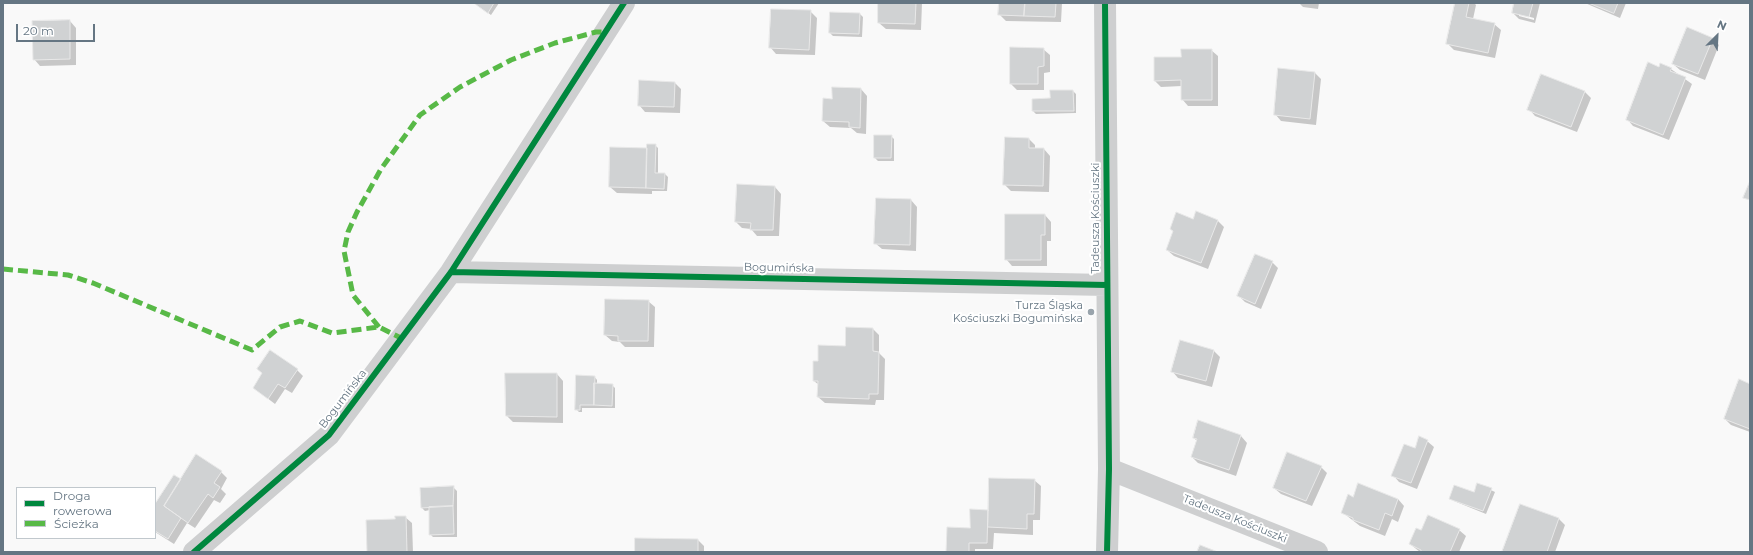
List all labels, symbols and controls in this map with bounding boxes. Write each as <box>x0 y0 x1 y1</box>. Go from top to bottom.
scale bar <box>18 16 97 42</box>
north arrow <box>1697 16 1737 56</box>
text: N <box>1715 17 1729 33</box>
text: 20 m <box>23 23 54 38</box>
street label: Tadeusza Kościuszki <box>1089 162 1103 274</box>
street label: Bogumińska <box>744 261 814 275</box>
place label: Turza Śląska Kościuszki Bogumińska <box>953 299 1083 325</box>
marker: Turza Śląska Kościuszki Bogumińska <box>1086 307 1096 317</box>
street label: Bogumińska <box>317 367 369 431</box>
legend <box>16 487 156 539</box>
text: Droga rowerowa <box>53 488 112 518</box>
street label: Tadeusza Kościuszki <box>1181 492 1289 546</box>
text: Ścieżka <box>54 516 99 531</box>

